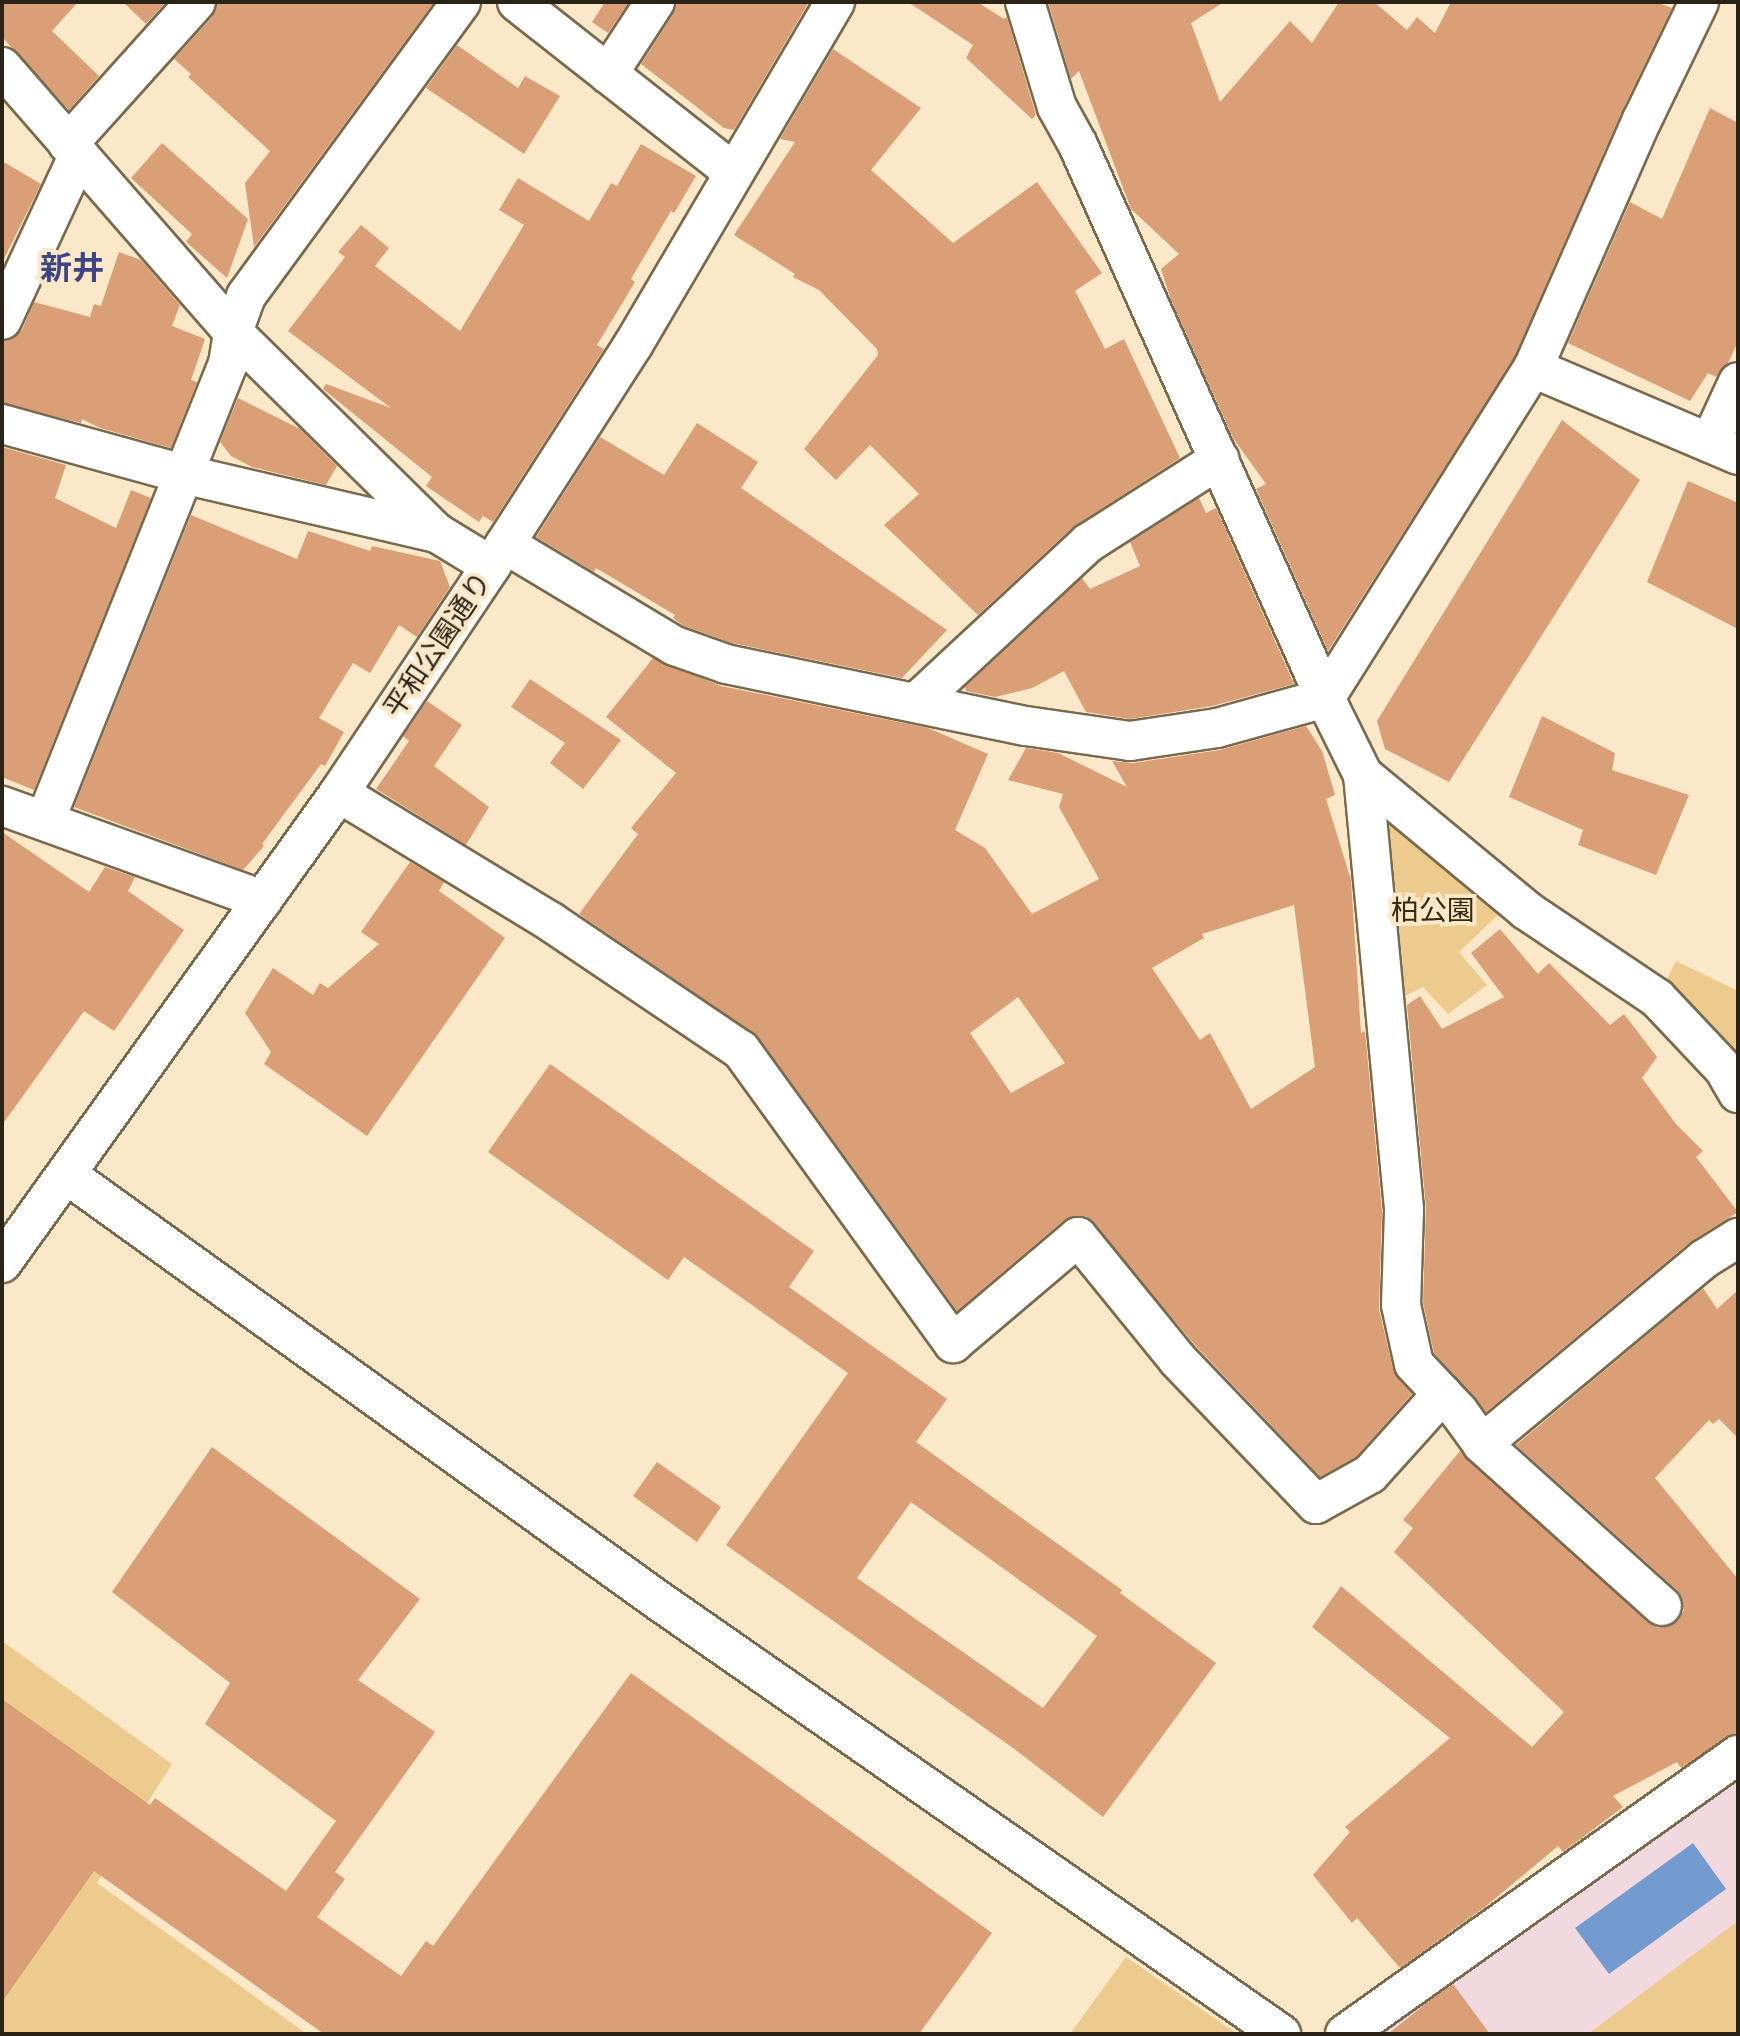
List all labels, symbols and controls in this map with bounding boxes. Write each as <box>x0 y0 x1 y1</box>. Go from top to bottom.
district label: 新井 <box>40 249 104 287</box>
street label: 平和公園通り <box>377 566 499 724</box>
park label: 柏公園 <box>1391 894 1475 928</box>

